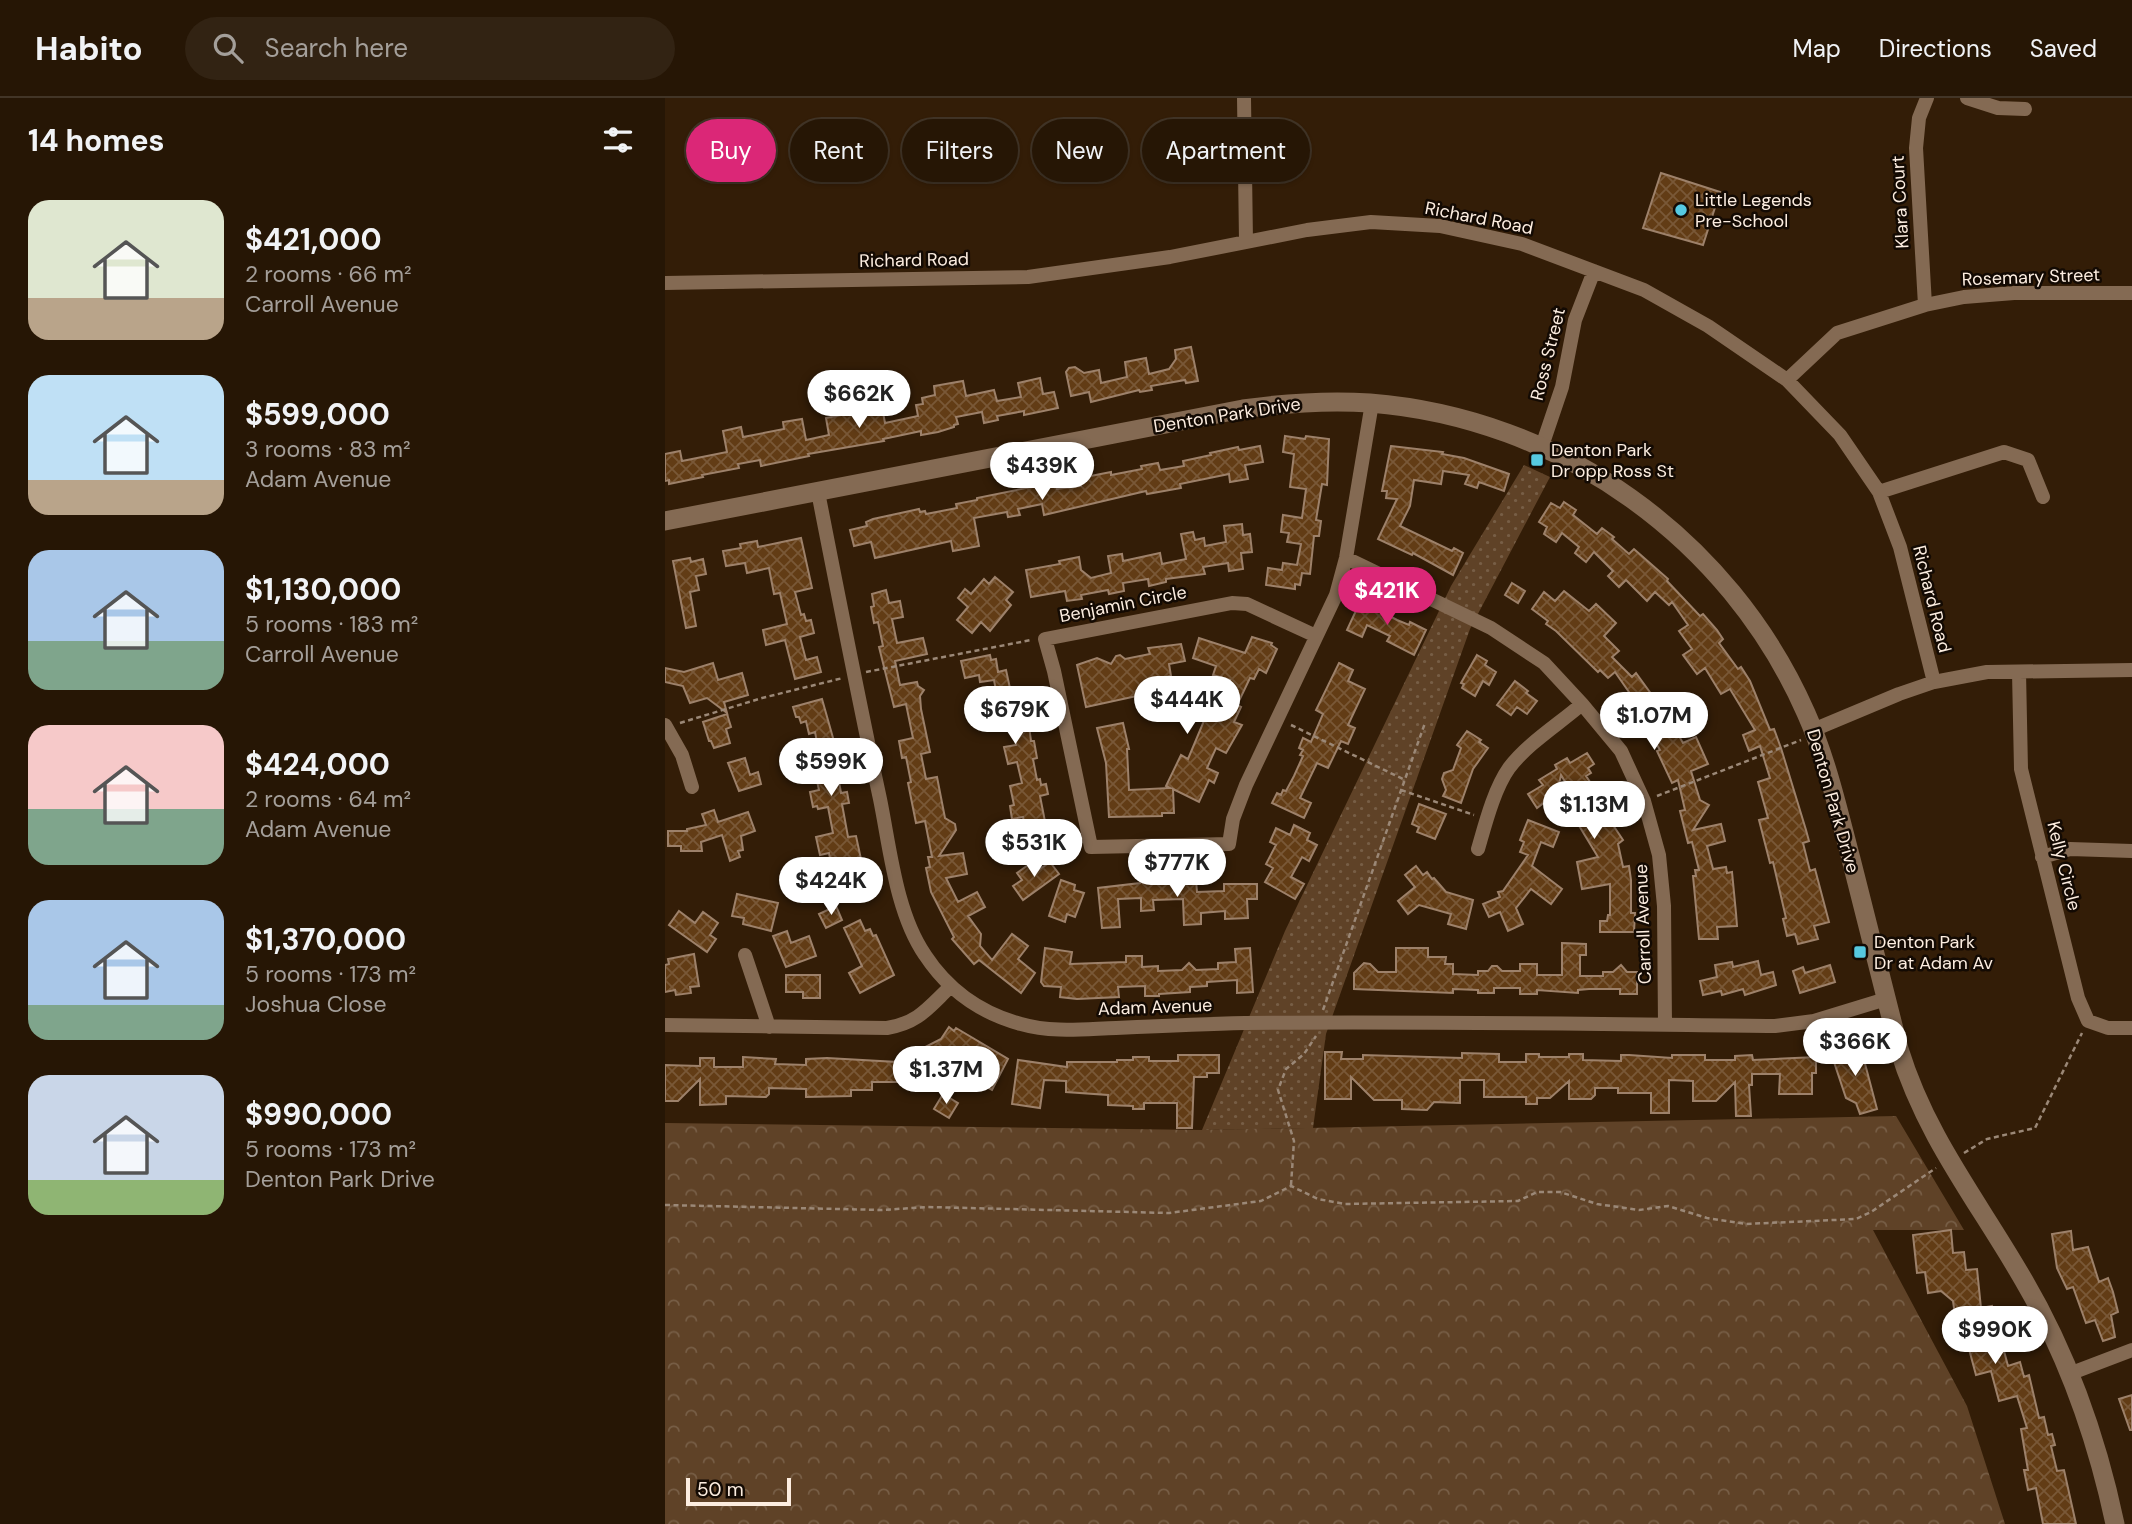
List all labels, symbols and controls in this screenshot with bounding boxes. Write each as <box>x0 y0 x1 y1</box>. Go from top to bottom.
search box <box>185 17 675 80</box>
text: Habito <box>35 27 143 70</box>
icon: search <box>209 29 247 67</box>
text: Search here <box>265 31 408 65</box>
text: Map <box>1793 33 1841 64</box>
text: Directions <box>1879 33 1992 64</box>
text: Saved <box>2030 33 2097 64</box>
chip: Buy <box>686 119 776 182</box>
chip: Rent <box>790 119 888 182</box>
chip: Filters <box>902 119 1018 182</box>
chip: New <box>1032 119 1128 182</box>
chip: Apartment <box>1142 119 1310 182</box>
text: 14 homes <box>28 121 165 160</box>
icon: filters <box>599 121 637 159</box>
street label: Klara Court <box>1886 155 1914 249</box>
place label: Little Legends Pre-School <box>1695 188 1812 233</box>
street label: Richard Road <box>1423 196 1535 240</box>
marker: Little Legends Pre-School <box>1673 202 1689 218</box>
text: $421,000 <box>245 220 382 259</box>
icon: home <box>84 228 168 312</box>
street label: Richard Road <box>859 247 969 273</box>
text: 2 rooms · 66 m² <box>245 259 412 289</box>
street label: Rosemary Street <box>1961 263 2101 291</box>
text: Carroll Avenue <box>245 289 399 319</box>
street label: Ross Street <box>1525 305 1571 403</box>
pin: $662K <box>810 370 908 430</box>
text: $662K <box>823 378 895 408</box>
street label: Denton Park Drive <box>1152 392 1302 438</box>
text: $599,000 <box>245 395 390 434</box>
icon: home <box>84 403 168 487</box>
text: 3 rooms · 83 m² <box>245 434 411 464</box>
place label: Denton Park Dr opp Ross St <box>1551 438 1674 483</box>
pin: $439K <box>993 442 1091 502</box>
text: $439K <box>1006 450 1078 480</box>
marker: Denton Park Dr opp Ross St <box>1529 452 1545 468</box>
text: Adam Avenue <box>245 464 391 494</box>
street label: Richard Road <box>1907 543 1957 655</box>
pin: $421K <box>1338 568 1436 627</box>
text: $1,130,000 <box>245 570 401 609</box>
text: $421K <box>1354 575 1420 605</box>
icon: home <box>84 578 168 662</box>
street label: Benjamin Circle <box>1057 580 1189 628</box>
text: 5 rooms · 183 m² <box>245 609 418 639</box>
text: Carroll Avenue <box>245 639 399 669</box>
pin: $444K <box>1138 676 1236 736</box>
text: $444K <box>1150 684 1224 714</box>
pin: $679K <box>966 686 1064 746</box>
pin: $1.07M <box>1597 692 1711 752</box>
text: $679K <box>980 694 1050 724</box>
text: $1.07M <box>1616 700 1692 730</box>
street label: Denton Park Drive <box>1801 726 1865 876</box>
pin: $599K <box>782 738 880 798</box>
text: $424,000 <box>245 745 390 784</box>
text: $599K <box>795 746 867 776</box>
icon: home <box>84 753 168 837</box>
pin: $1.13M <box>1537 782 1651 841</box>
text: 2 rooms · 64 m² <box>245 784 411 814</box>
text: $1.13M <box>1559 789 1629 819</box>
text: Adam Avenue <box>245 814 391 844</box>
street label: Kelly Circle <box>2041 819 2087 913</box>
pin: $531K <box>985 820 1083 879</box>
text: $531K <box>1001 827 1067 857</box>
pin: $777K <box>1128 840 1226 899</box>
text: $777K <box>1144 847 1210 877</box>
pin: $424K <box>782 858 880 917</box>
street label: Carroll Avenue <box>1629 863 1657 985</box>
text: $424K <box>795 865 867 895</box>
text: $1,370,000 <box>245 920 406 959</box>
icon: home <box>84 928 168 1012</box>
place label: Denton Park Dr at Adam Av <box>1874 930 1994 975</box>
marker: Denton Park Dr at Adam Av <box>1852 944 1868 960</box>
text: 5 rooms · 173 m² <box>245 959 416 989</box>
text: Joshua Close <box>245 989 387 1019</box>
street label: Adam Avenue <box>1097 993 1213 1021</box>
pin: $366K <box>1806 1018 1904 1078</box>
text: $366K <box>1819 1026 1891 1056</box>
pin: $1.37M <box>889 1046 1003 1106</box>
text: $1.37M <box>909 1054 983 1084</box>
text: $990,000 <box>245 1095 392 1134</box>
icon: home <box>84 1103 168 1187</box>
text: 5 rooms · 173 m² <box>245 1134 416 1164</box>
text: Denton Park Drive <box>245 1164 435 1194</box>
pin: $990K <box>1946 1306 2044 1366</box>
text: $990K <box>1958 1314 2032 1344</box>
scale bar <box>686 1475 791 1507</box>
text: 50 m <box>697 1477 744 1502</box>

